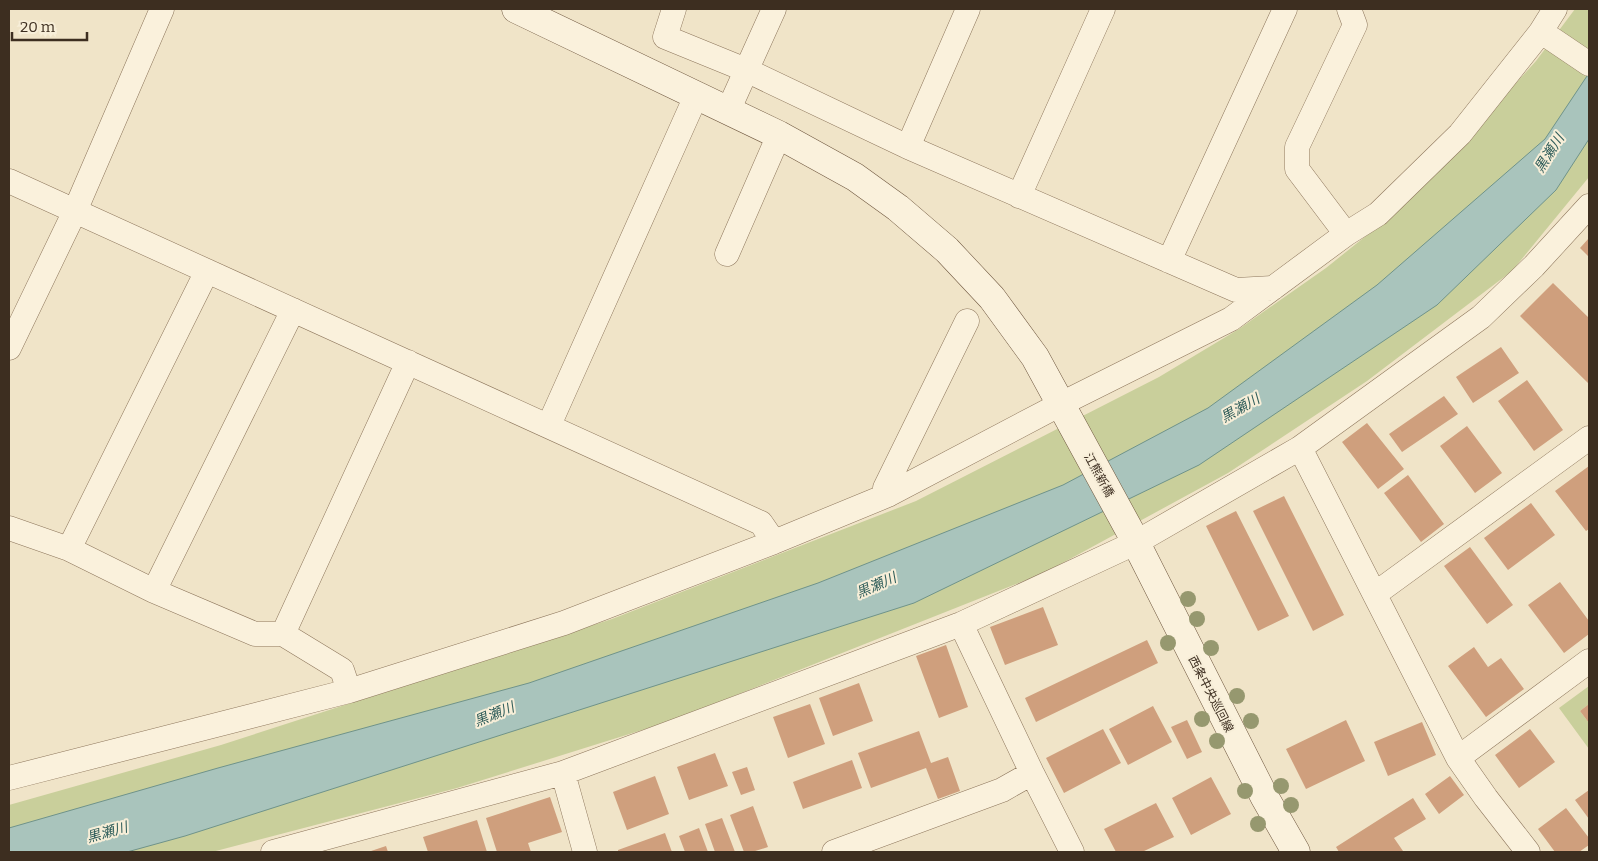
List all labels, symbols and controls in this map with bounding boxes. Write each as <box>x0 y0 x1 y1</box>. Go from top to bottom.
scale bar <box>12 10 88 42</box>
text: 20 m <box>20 18 56 36</box>
water label: 黒瀬川 <box>1531 129 1569 176</box>
water label: 黒瀬川 <box>1218 390 1264 426</box>
street label: 江熊新橋 <box>1081 451 1117 499</box>
water label: 黒瀬川 <box>854 568 901 602</box>
street label: 西条中央巡回線 <box>1186 653 1236 735</box>
water label: 黒瀬川 <box>472 698 519 730</box>
water label: 黒瀬川 <box>85 818 132 846</box>

